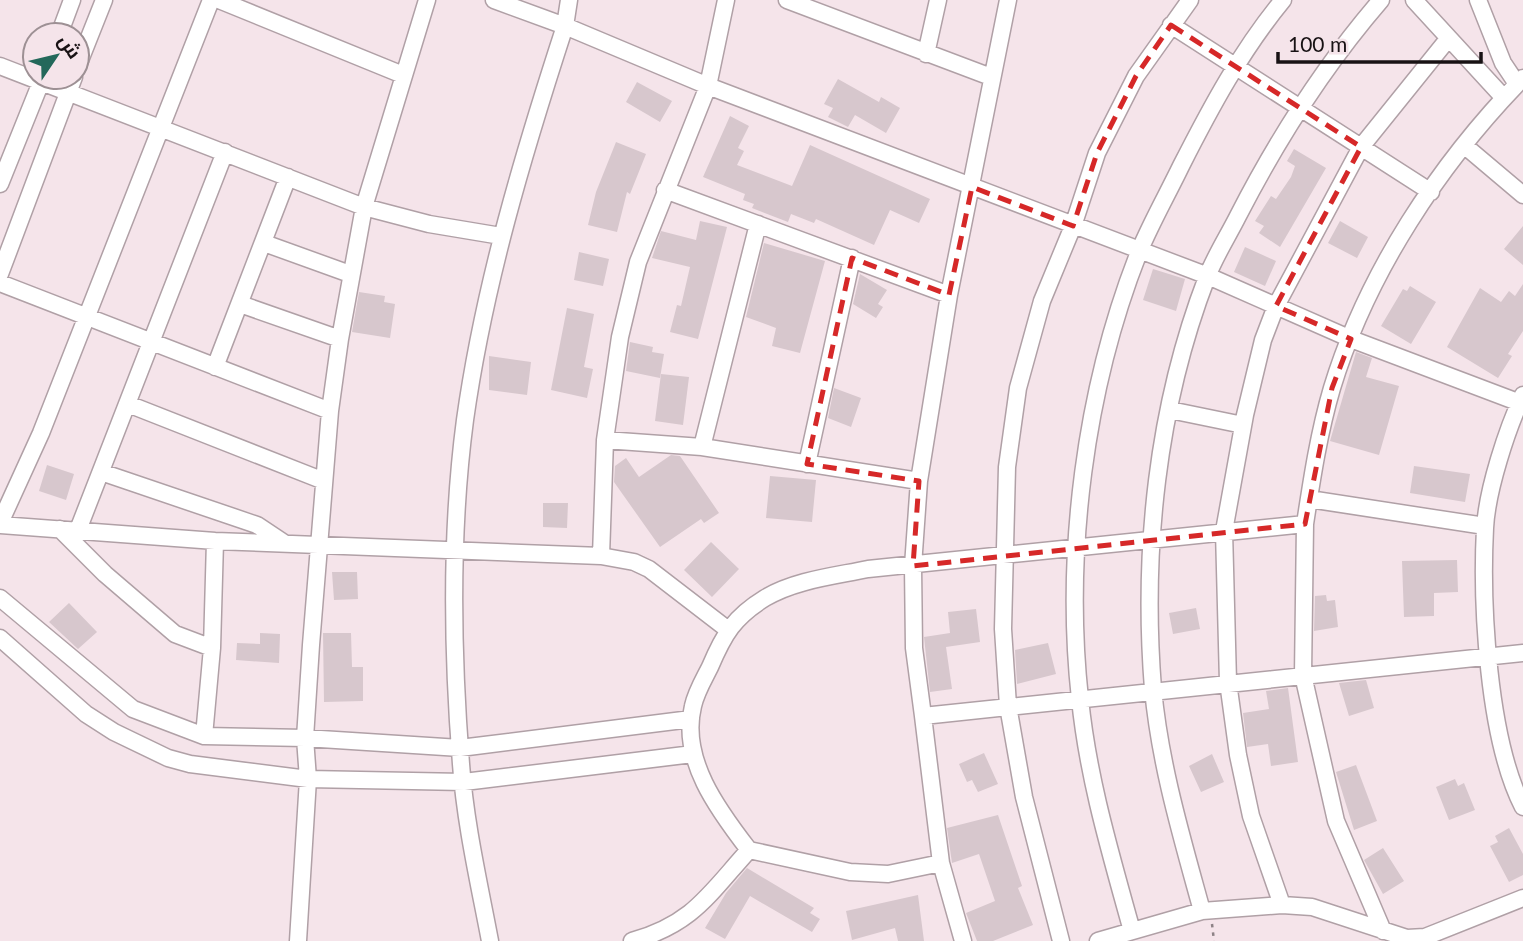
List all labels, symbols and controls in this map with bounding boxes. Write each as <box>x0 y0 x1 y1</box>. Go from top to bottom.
north arrow <box>21 21 91 91</box>
scale bar <box>1278 21 1481 65</box>
text: ش <box>53 29 87 63</box>
text: 100 m <box>1288 31 1347 56</box>

